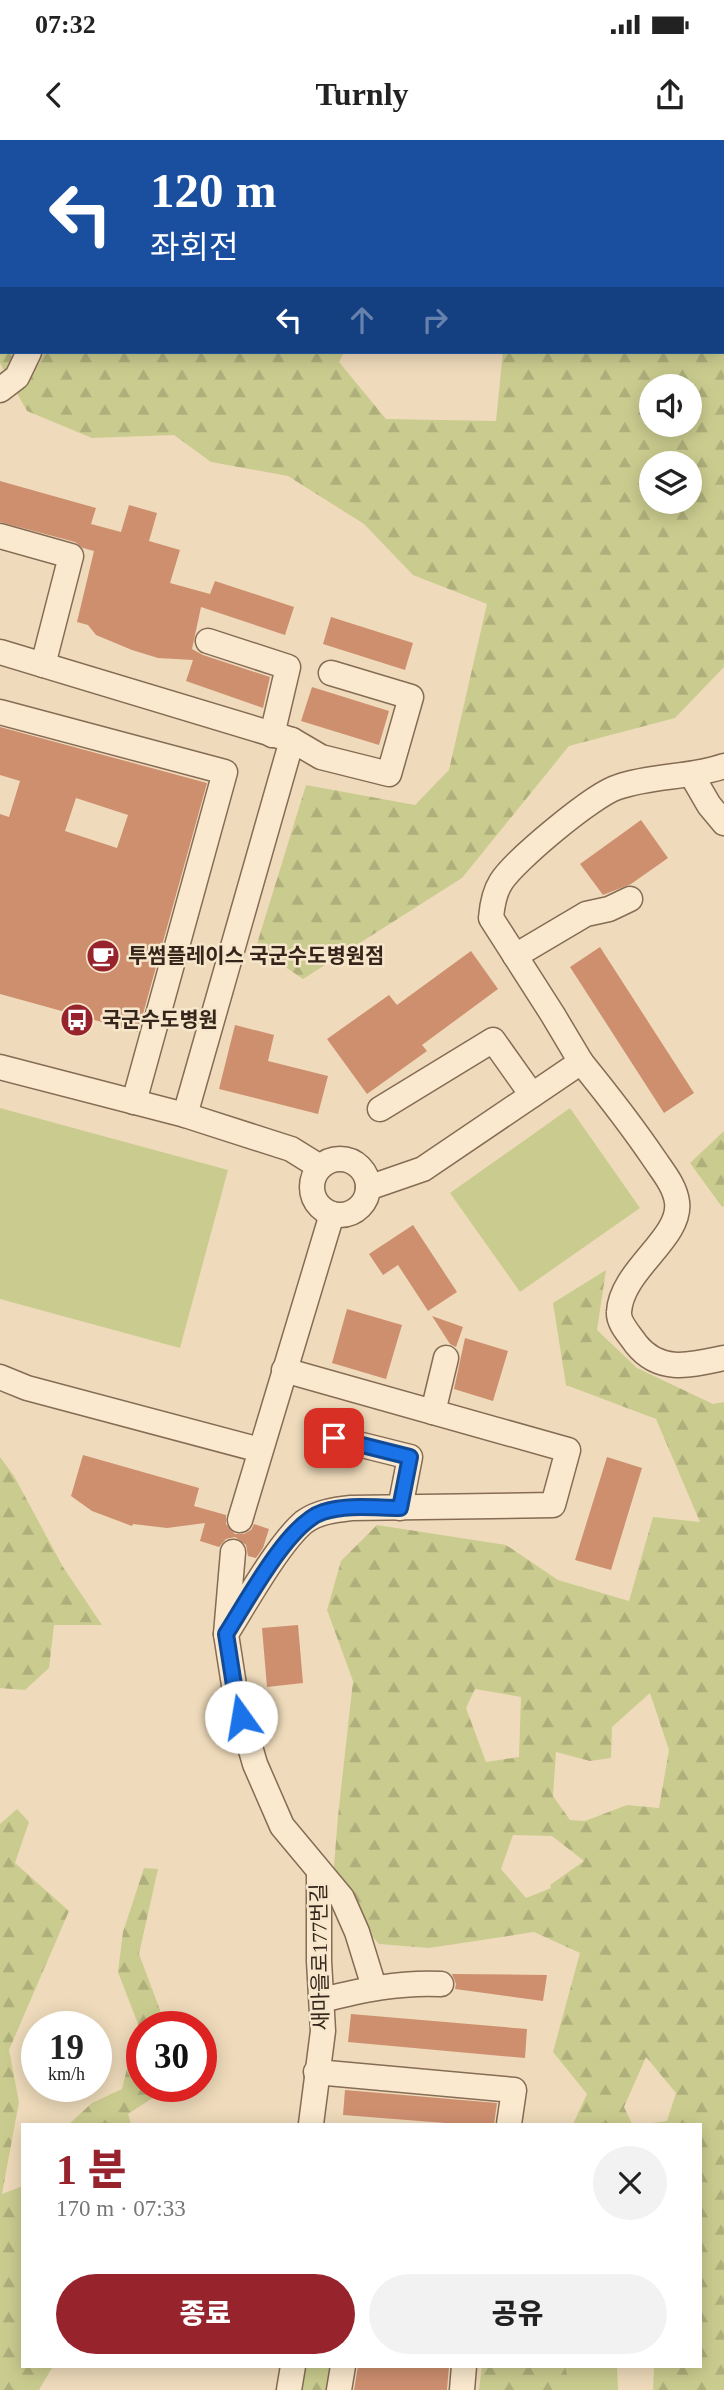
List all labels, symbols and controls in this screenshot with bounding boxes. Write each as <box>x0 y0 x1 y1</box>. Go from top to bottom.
text: 07:32 <box>35 10 96 39</box>
icon: back <box>35 76 73 114</box>
text: Turnly <box>315 76 409 112</box>
icon: share <box>651 76 689 114</box>
text: 120 m <box>150 163 277 218</box>
icon: left <box>35 168 126 259</box>
text: 좌회전 <box>150 229 238 265</box>
icon: left <box>270 301 308 339</box>
icon: ahead <box>343 301 381 339</box>
icon: right <box>416 301 454 339</box>
map controls <box>639 374 702 514</box>
button: sound <box>639 374 702 437</box>
button: layers <box>639 451 702 514</box>
cafe icon: 투썸플레이스 국군수도병원점 <box>84 937 122 975</box>
place label: 투썸플레이스 국군수도병원점 <box>128 944 384 968</box>
bus stop icon: 국군수도병원 <box>58 1001 96 1039</box>
place label: 국군수도병원 <box>102 1008 218 1032</box>
pin <box>304 1408 364 1468</box>
icon: arrive <box>315 1419 353 1457</box>
position arrow <box>204 1680 278 1754</box>
street label: 새마을로177번길 <box>307 1883 333 2031</box>
speed limit sign: 30 <box>126 2011 217 2102</box>
text: 19 <box>49 2028 84 2067</box>
text: km/h <box>48 2064 85 2084</box>
button: close <box>593 2146 667 2220</box>
text: 1 분 <box>56 2147 126 2193</box>
text: 170 m · 07:33 <box>56 2196 186 2221</box>
button: 종료 <box>56 2274 355 2354</box>
button: 공유 <box>369 2274 667 2354</box>

